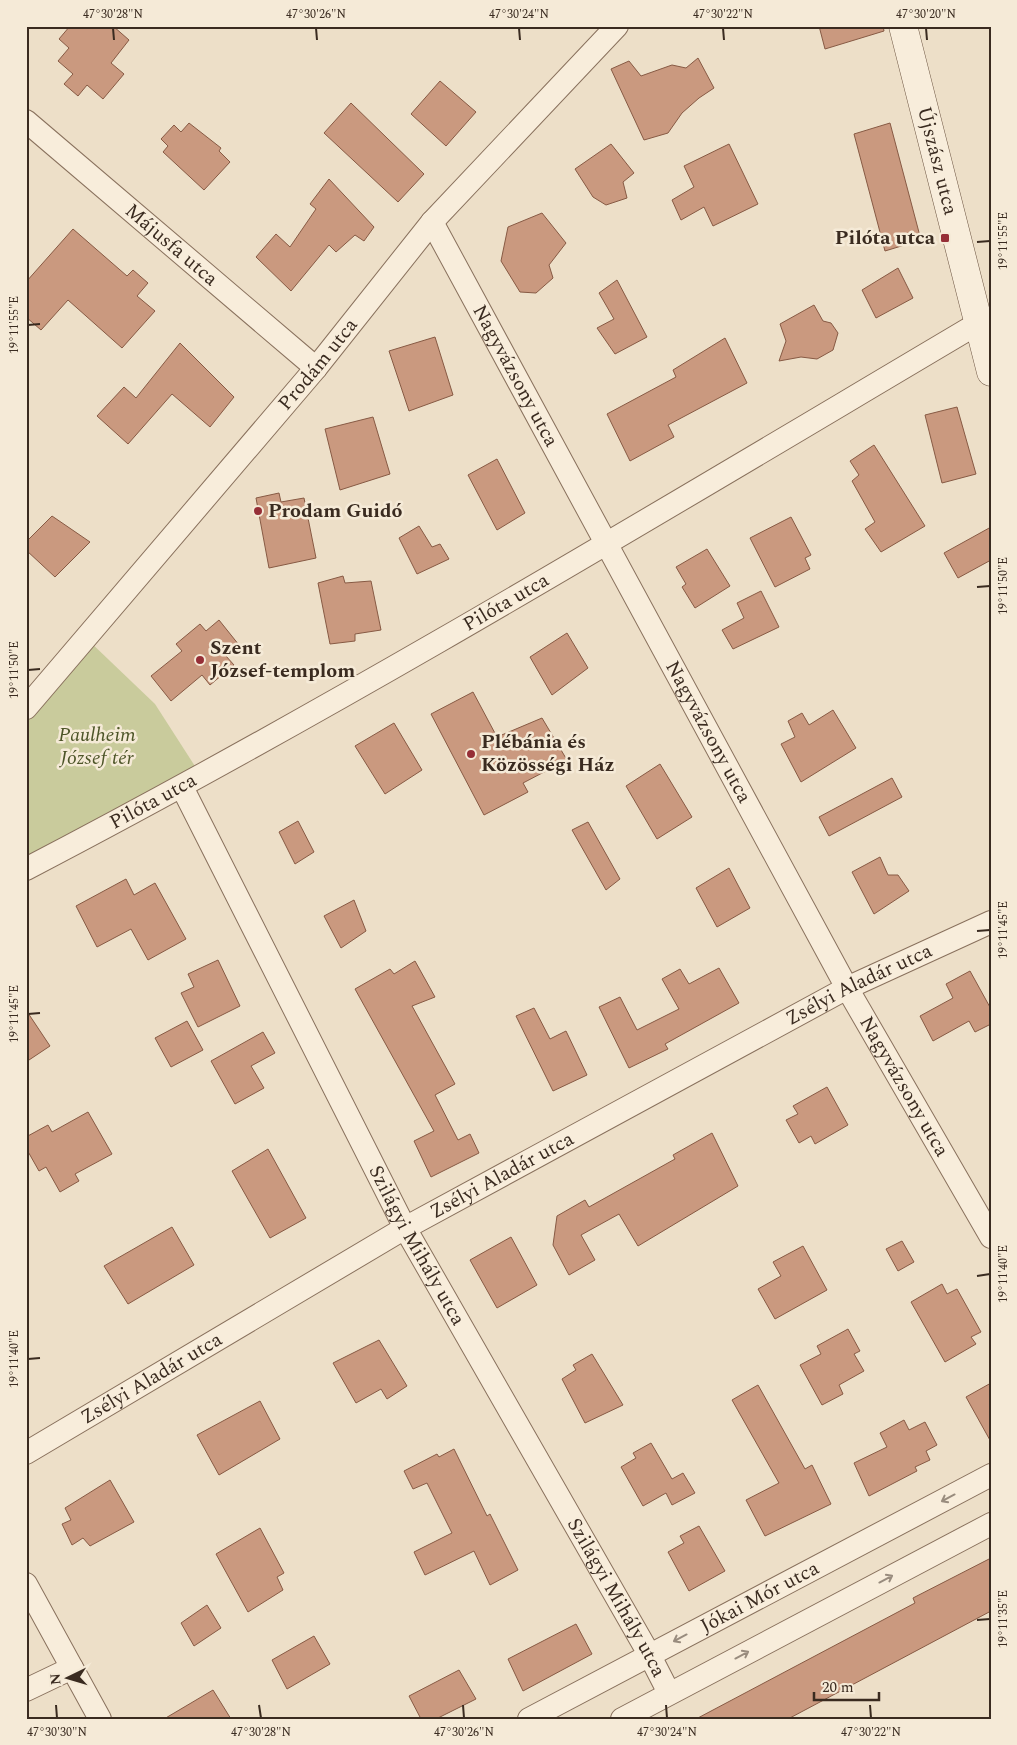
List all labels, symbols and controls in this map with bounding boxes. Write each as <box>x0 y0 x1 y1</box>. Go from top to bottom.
text: 47°30'28"N <box>83 5 143 24</box>
text: 47°30'26"N <box>286 5 346 24</box>
text: 47°30'24"N <box>489 5 549 24</box>
text: 47°30'22"N <box>693 5 753 24</box>
text: 47°30'20"N <box>896 5 956 24</box>
street label: Újszász utca <box>909 103 966 218</box>
street label: Májusfa utca <box>118 196 225 294</box>
text: 19°11'55"E <box>994 212 1013 270</box>
place label: Pilóta utca <box>835 223 936 253</box>
marker: Pilóta utca <box>939 232 951 244</box>
text: 19°11'55"E <box>5 296 24 354</box>
street label: Nagyvázsony utca <box>465 299 566 453</box>
street label: Prodám utca <box>271 311 365 417</box>
place label: Prodam Guidó <box>268 496 403 526</box>
marker: Prodam Guidó <box>252 505 264 517</box>
text: 19°11'50"E <box>994 557 1013 615</box>
street label: Pilóta utca <box>457 565 555 639</box>
place label: Szent József-templom <box>210 633 355 686</box>
text: 19°11'50"E <box>5 641 24 699</box>
marker: Szent József-templom <box>194 654 206 666</box>
street label: Nagyvázsony utca <box>657 655 759 809</box>
park label: Paulheim József tér <box>58 720 136 773</box>
place label: Plébánia és Közösségi Ház <box>481 727 615 780</box>
marker: Plébánia és Közösségi Ház <box>465 748 477 760</box>
street label: Pilóta utca <box>104 765 202 837</box>
text: 19°11'45"E <box>994 901 1013 959</box>
street label: Zsélyi Aladár utca <box>780 936 937 1033</box>
text: 19°11'45"E <box>5 985 24 1043</box>
street label: Nagyvázsony utca <box>851 1011 957 1163</box>
street label: Zsélyi Aladár utca <box>424 1124 580 1227</box>
street label: Szilágyi Mihály utca <box>361 1160 473 1331</box>
text: 19°11'40"E <box>994 1245 1013 1303</box>
street label: Zsélyi Aladár utca <box>75 1325 228 1432</box>
text: 19°11'40"E <box>5 1330 24 1388</box>
one-way arrow <box>940 1493 955 1503</box>
street label: Szilágyi Mihály utca <box>559 1512 674 1683</box>
street label: Jókai Mór utca <box>695 1553 825 1641</box>
one-way arrow <box>878 1574 893 1583</box>
text: 19°11'35"E <box>994 1590 1013 1648</box>
one-way arrow <box>672 1633 687 1643</box>
one-way arrow <box>734 1650 749 1659</box>
north arrow <box>42 1652 92 1702</box>
scale bar <box>814 1670 880 1702</box>
text: N <box>45 1672 67 1686</box>
text: 20 m <box>822 1676 854 1699</box>
text: 47°30'30"N <box>27 1723 87 1742</box>
text: 47°30'28"N <box>231 1723 291 1742</box>
text: 47°30'26"N <box>434 1723 494 1742</box>
text: 47°30'24"N <box>637 1723 697 1742</box>
text: 47°30'22"N <box>841 1723 901 1742</box>

